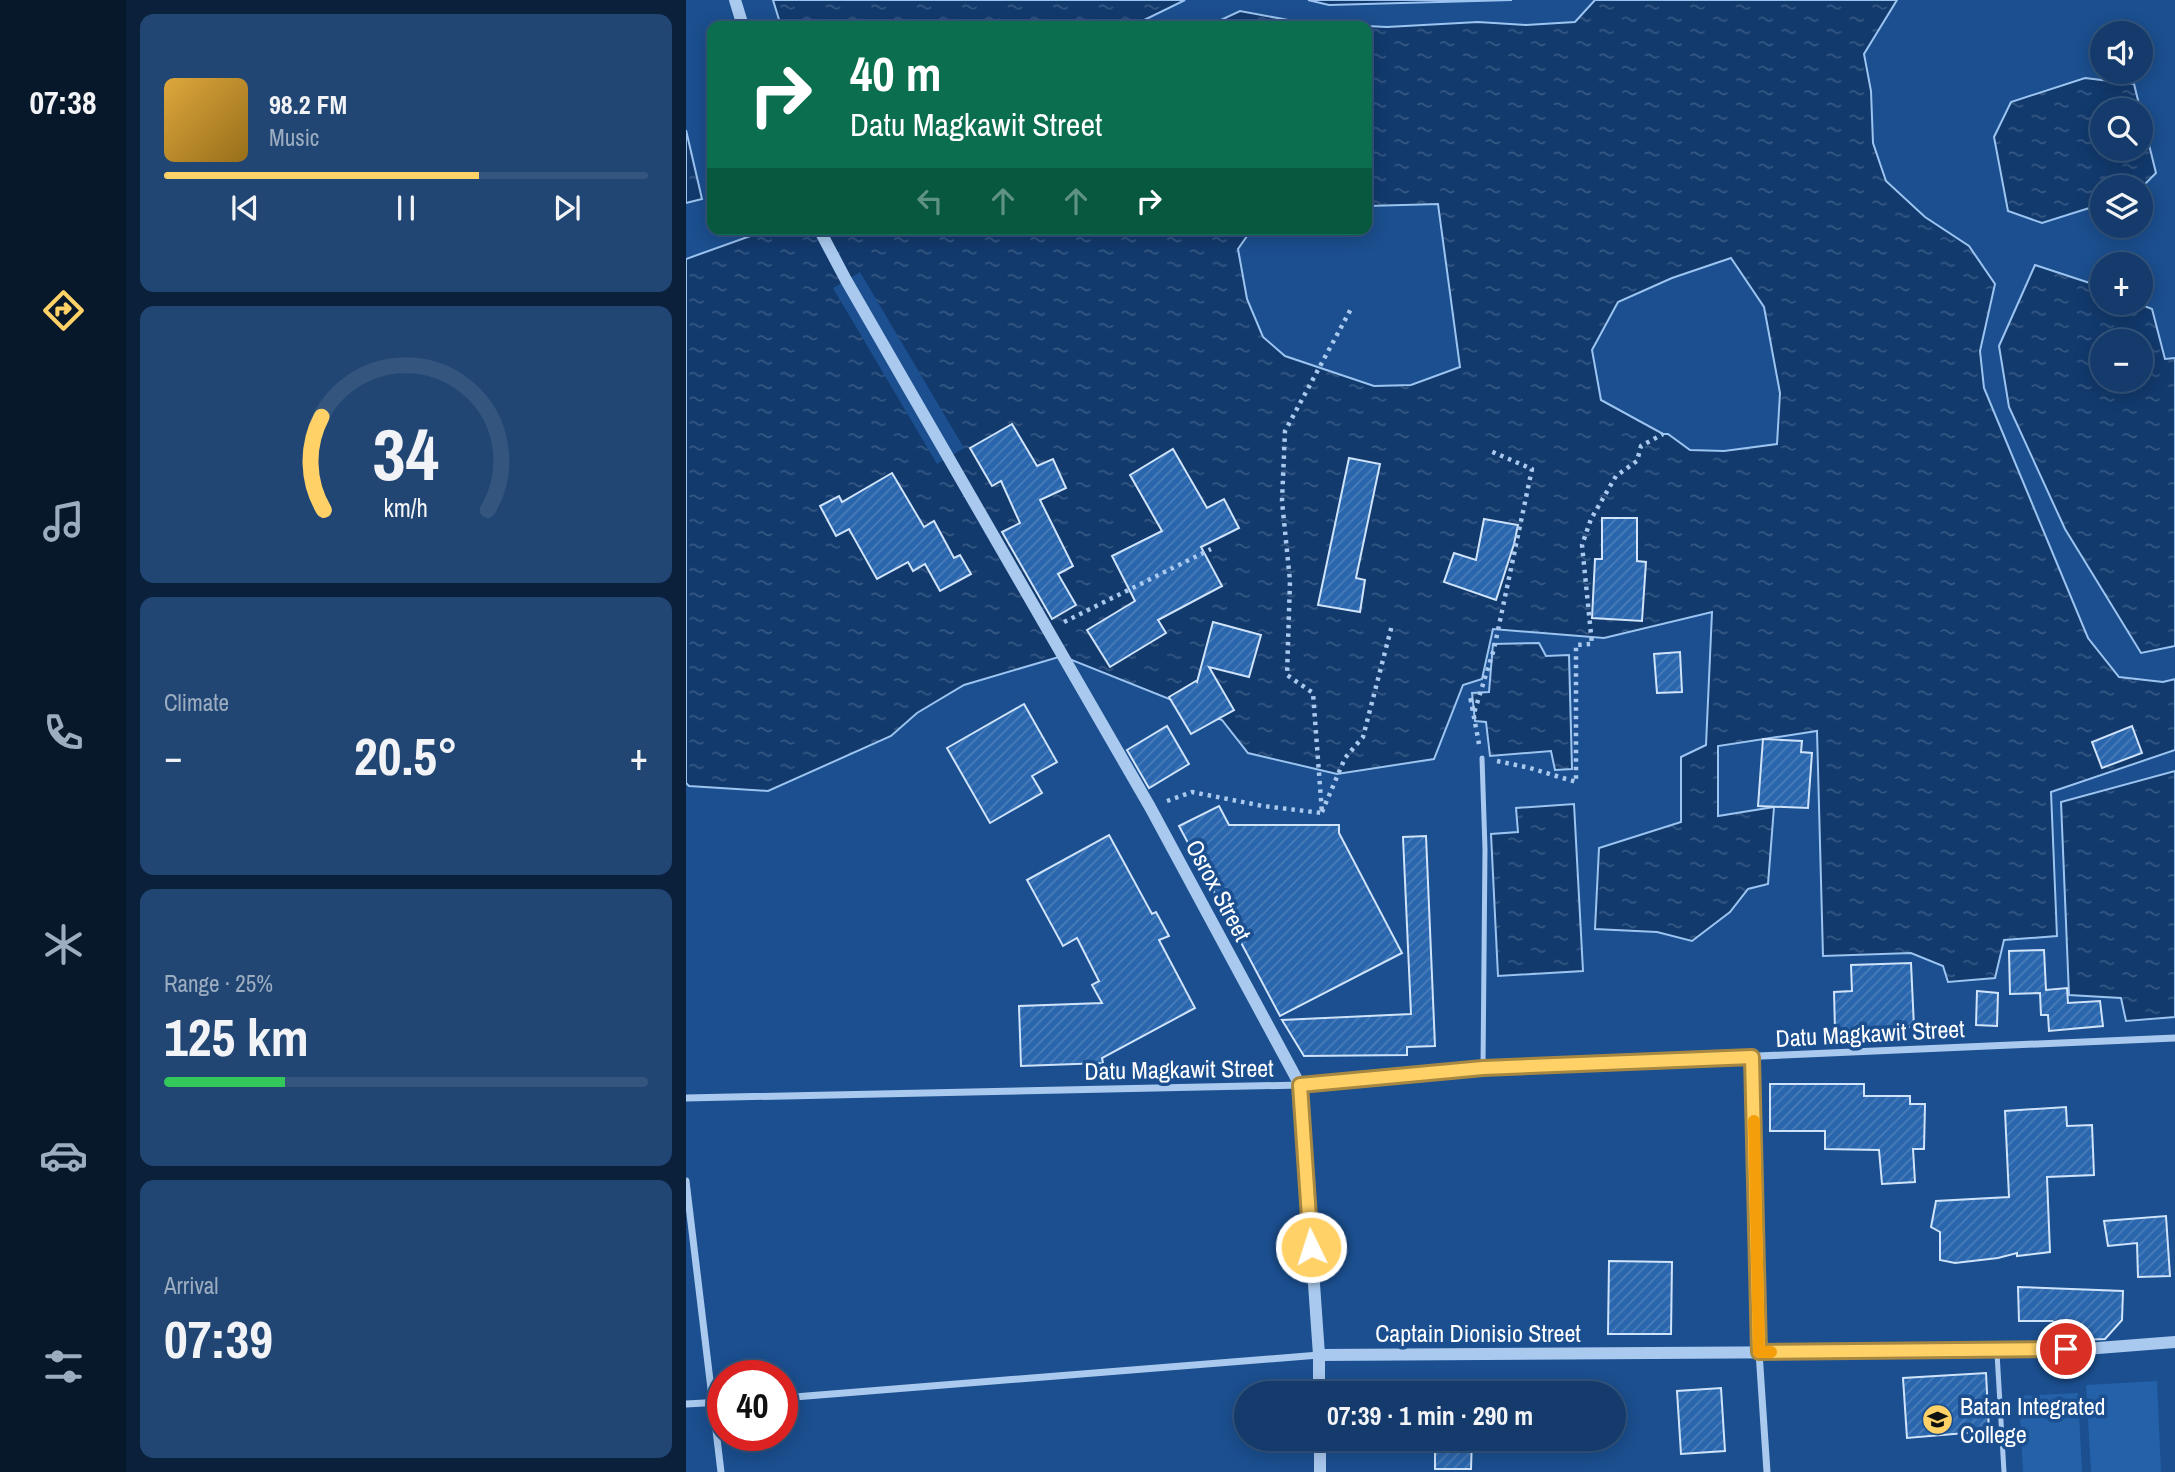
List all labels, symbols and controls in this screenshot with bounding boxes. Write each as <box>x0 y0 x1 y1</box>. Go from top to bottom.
map controls <box>2090 21 2153 392</box>
button: sound <box>2090 21 2153 84</box>
text: 40 m <box>850 40 942 106</box>
icon: right <box>735 49 826 140</box>
text: 07:38 <box>29 81 97 124</box>
text: 98.2 FM <box>269 87 347 122</box>
button: search <box>2090 98 2153 161</box>
text: Datu Magkawit Street <box>850 103 1102 146</box>
text: Music <box>269 122 319 153</box>
button: layers <box>2090 175 2153 238</box>
icon: left <box>911 182 949 220</box>
icon: ahead <box>984 182 1022 220</box>
icon: ahead <box>1057 182 1095 220</box>
icon: right <box>1130 182 1168 220</box>
icon: previous <box>226 189 264 227</box>
icon: pause <box>387 189 425 227</box>
icon: next <box>548 189 586 227</box>
button: + <box>2090 252 2153 315</box>
icon: directions <box>39 286 88 335</box>
button: − <box>2090 329 2153 392</box>
text: 34 <box>373 406 439 504</box>
text: km/h <box>384 491 428 525</box>
icon: music <box>39 497 88 546</box>
text: Climate <box>164 687 229 718</box>
icon: phone <box>39 708 88 757</box>
text: 20.5° <box>354 721 458 791</box>
text: − <box>164 731 182 782</box>
text: + <box>630 731 648 782</box>
street label: Osrox Street <box>1179 834 1259 947</box>
icon: climate <box>39 920 88 969</box>
text: Range · 25% <box>164 968 273 999</box>
text: 125 km <box>164 1002 309 1072</box>
street label: Datu Magkawit Street <box>1775 1012 1966 1054</box>
street label: Datu Magkawit Street <box>1084 1051 1274 1087</box>
icon: car <box>39 1131 88 1180</box>
position arrow <box>1274 1210 1348 1284</box>
text: Arrival <box>164 1270 219 1301</box>
text: 07:39 <box>164 1304 273 1374</box>
street label: Captain Dionisio Street <box>1375 1317 1581 1349</box>
pin <box>2036 1319 2096 1379</box>
icon: arrive <box>2047 1330 2085 1368</box>
icon: filters <box>39 1342 88 1391</box>
speed limit sign: 40 <box>707 1360 798 1451</box>
place label: Batan Integrated College <box>1960 1390 2106 1450</box>
text: 07:39 · 1 min · 290 m <box>1327 1398 1533 1433</box>
school or university icon: Batan Integrated College <box>1920 1403 1954 1437</box>

